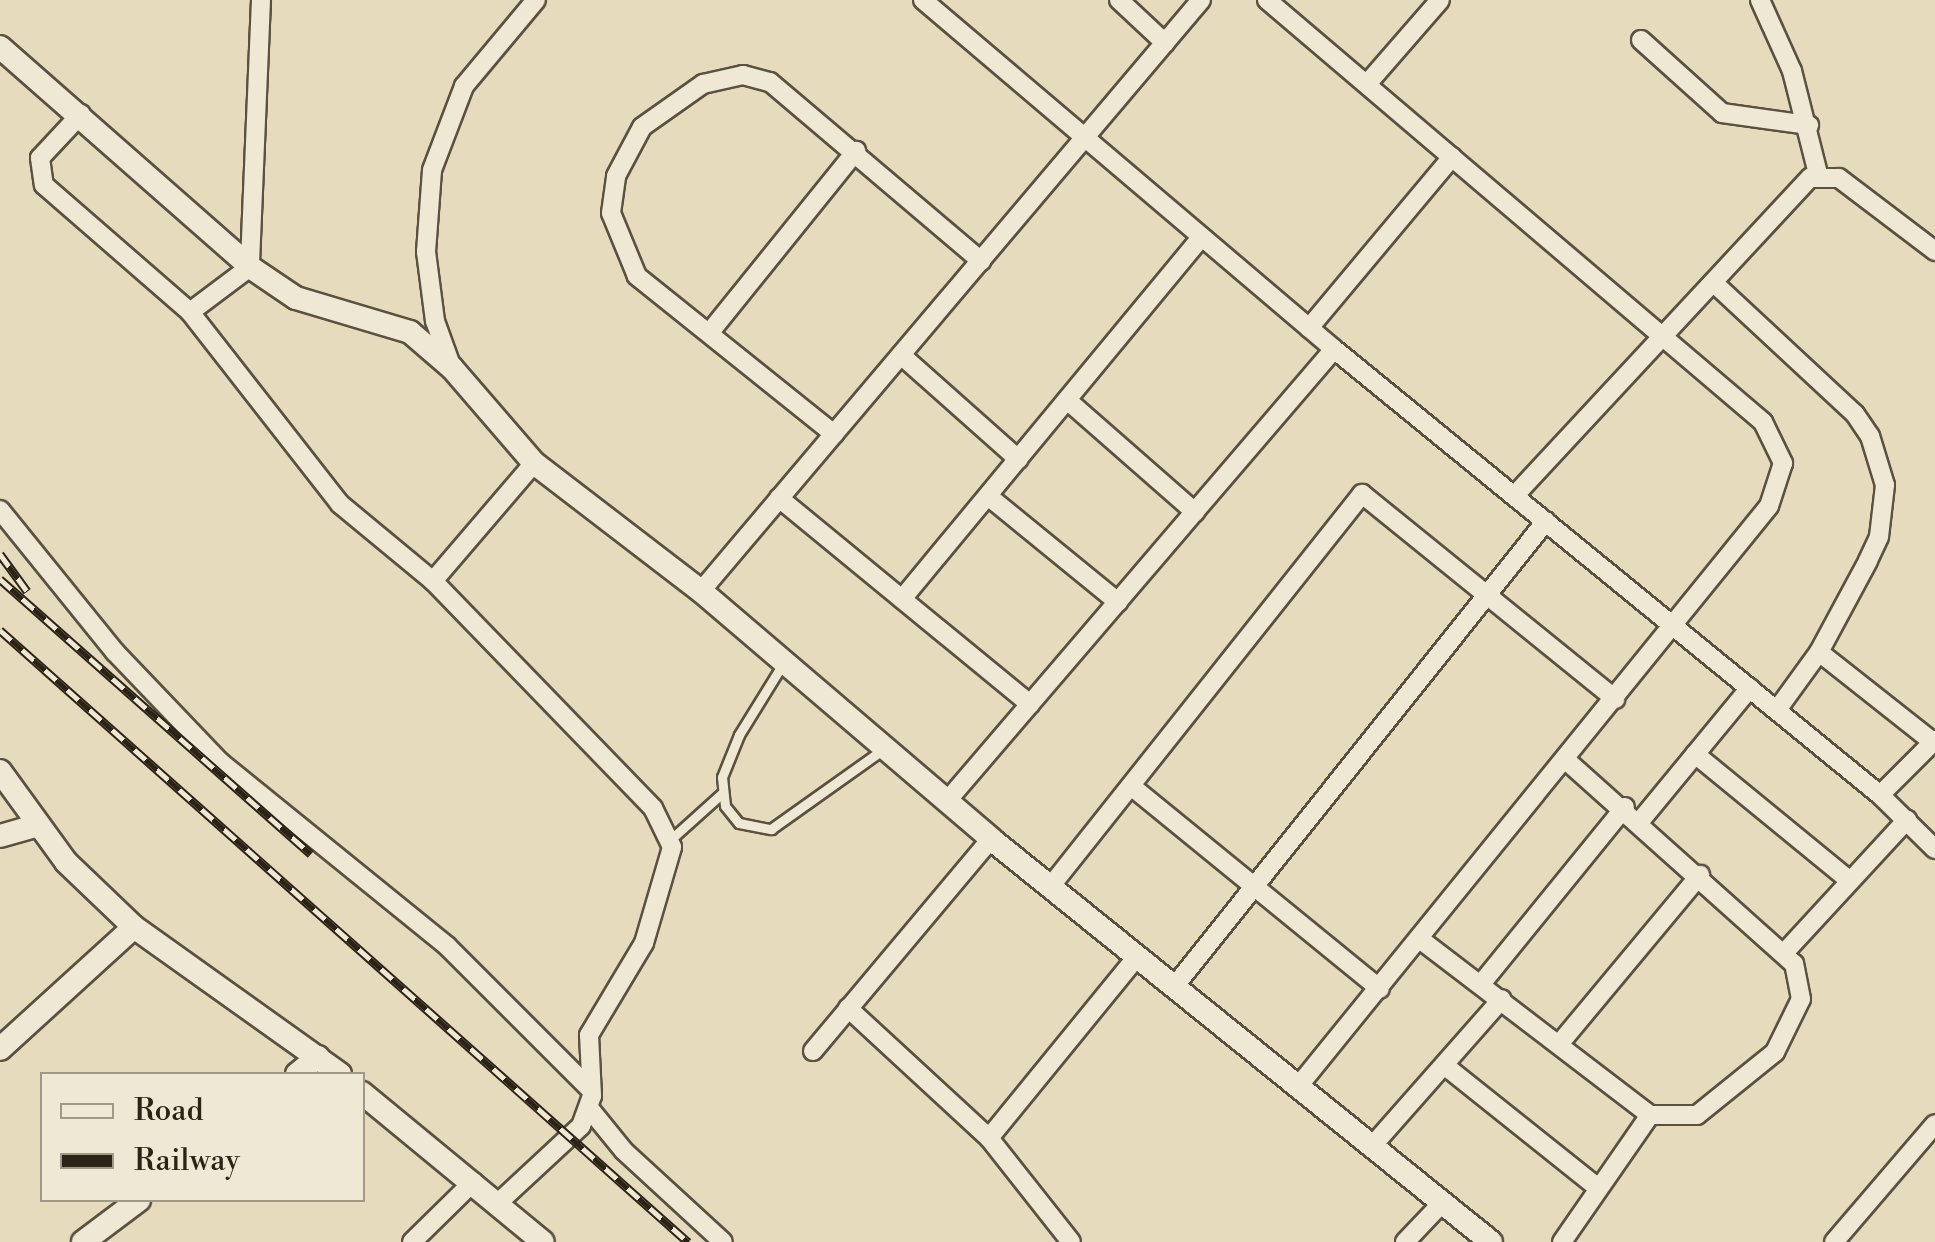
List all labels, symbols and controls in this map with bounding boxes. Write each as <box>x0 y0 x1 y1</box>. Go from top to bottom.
legend <box>40 1072 365 1202</box>
text: Road <box>134 1092 204 1130</box>
text: Railway <box>134 1142 240 1180</box>

